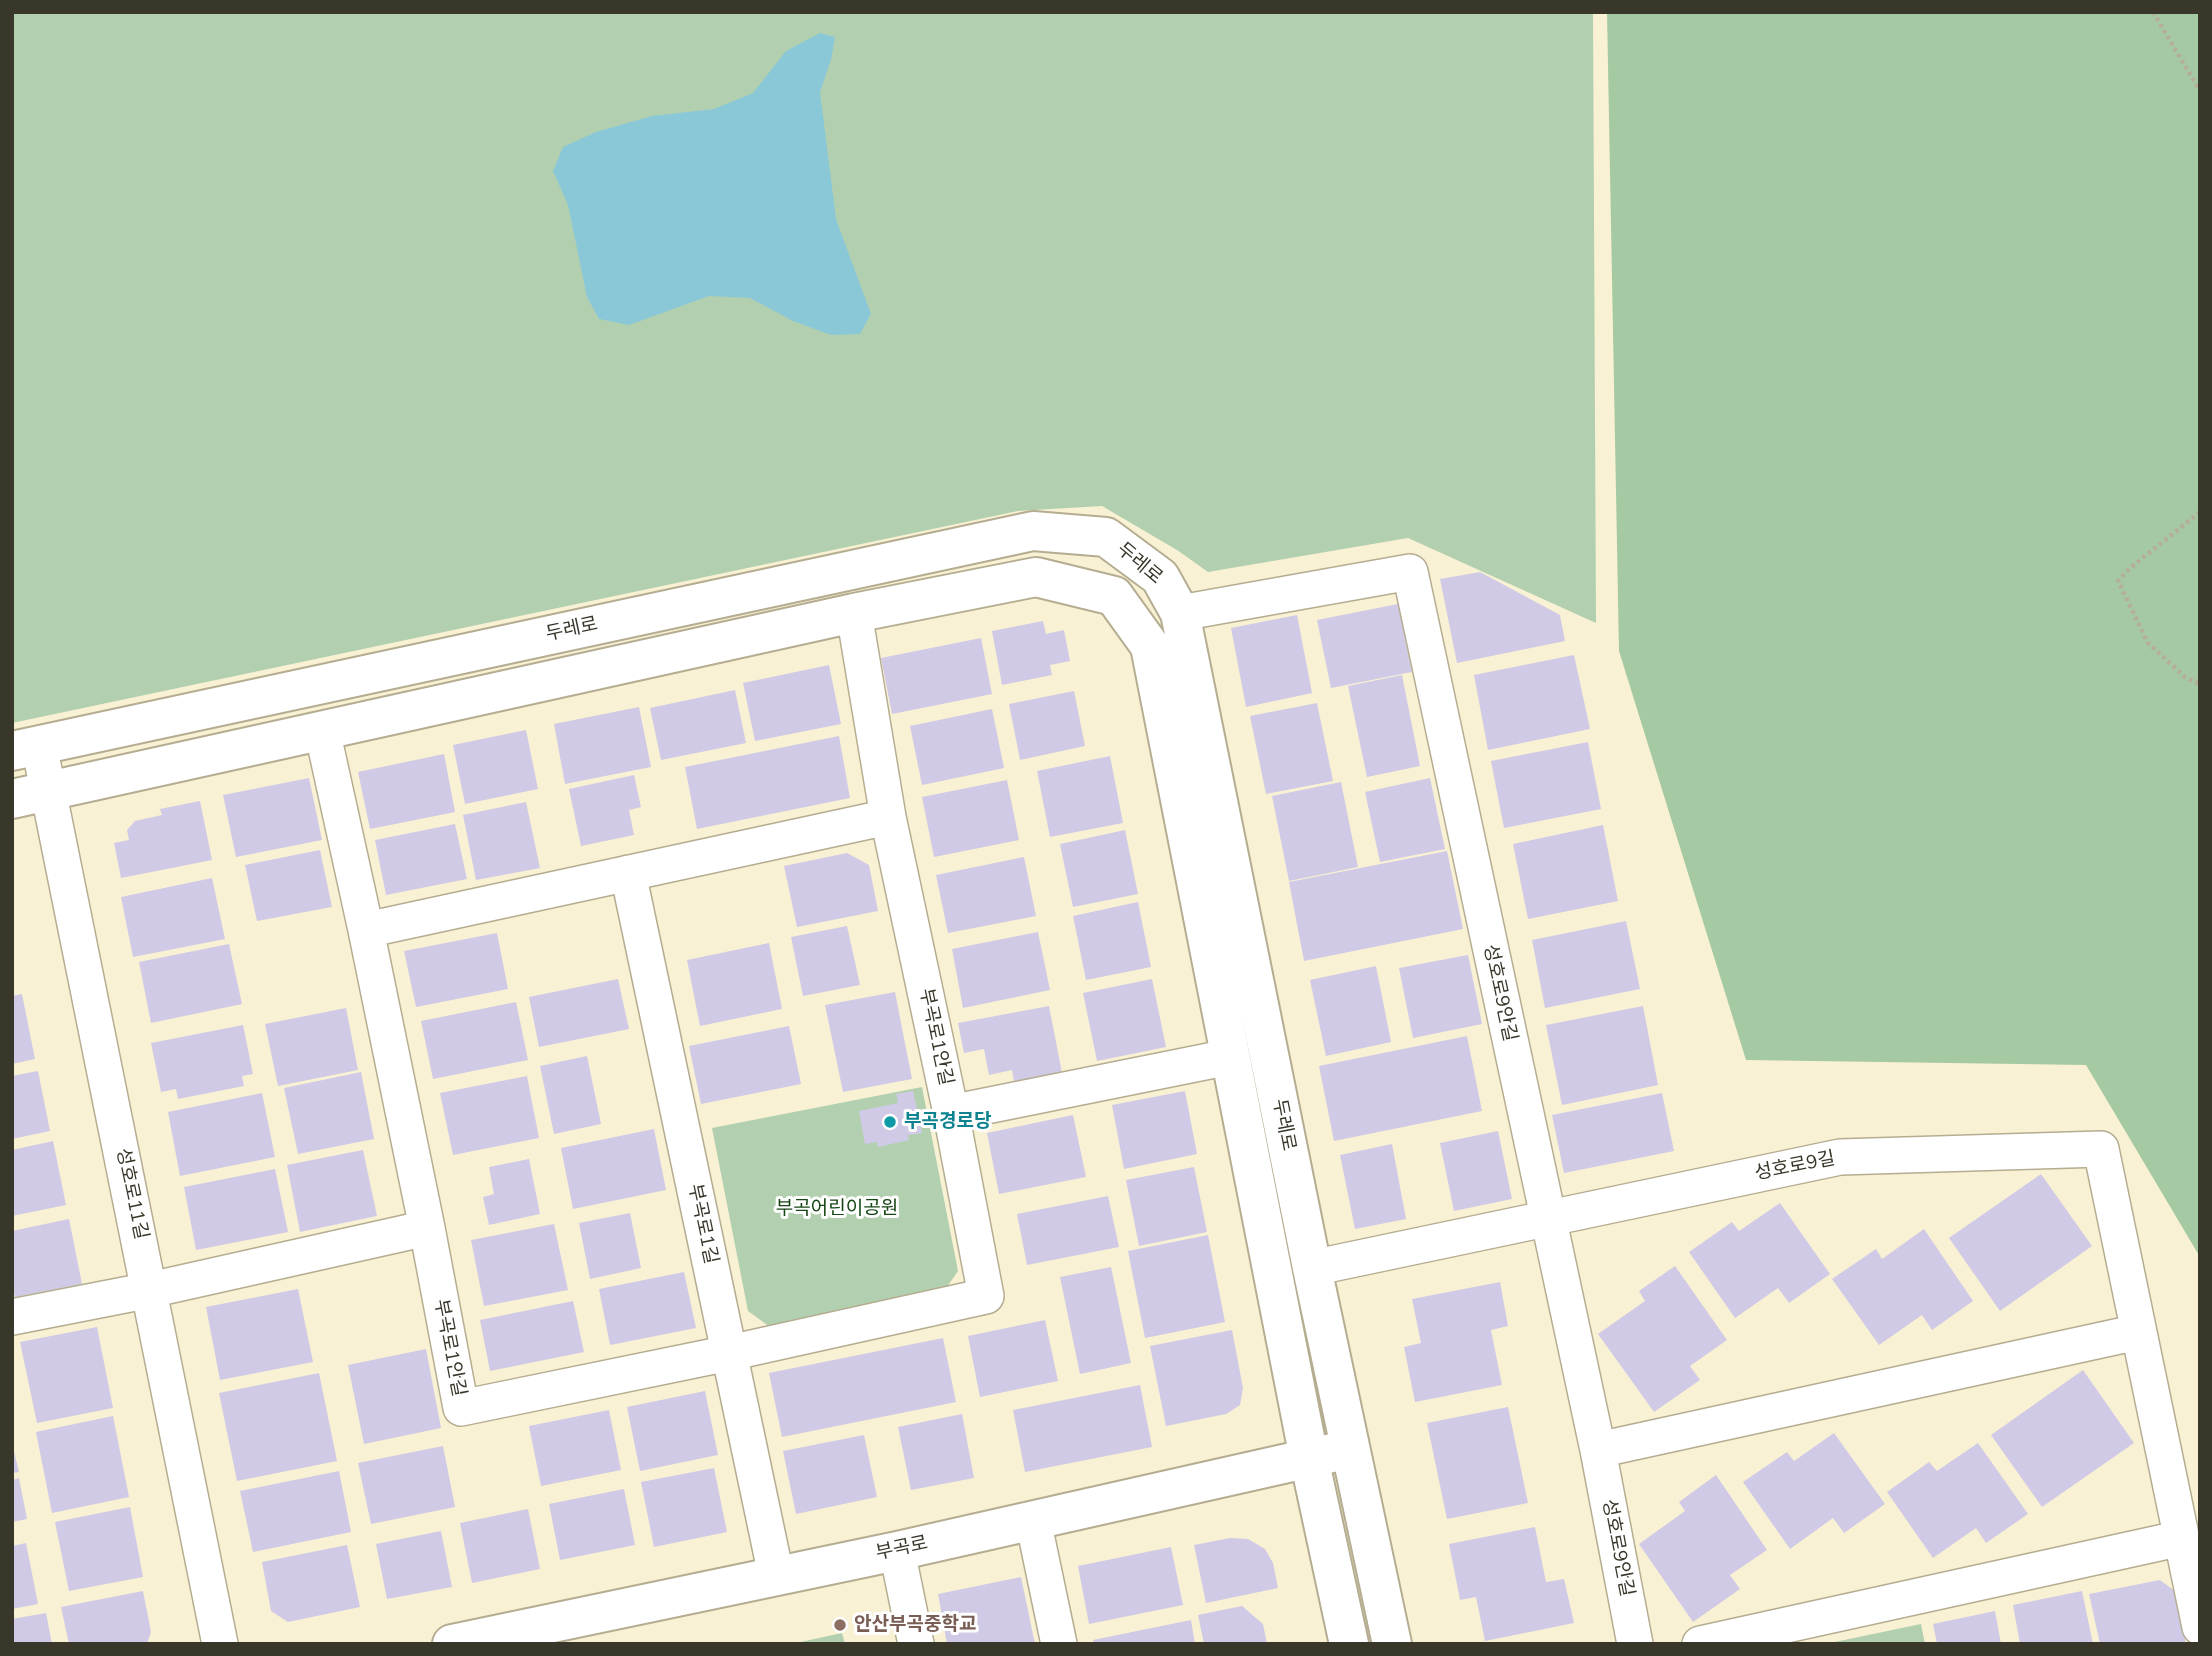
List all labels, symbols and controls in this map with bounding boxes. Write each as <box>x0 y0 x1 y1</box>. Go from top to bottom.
street label: 두레로 <box>1112 538 1166 590</box>
street label: 두레로 <box>544 613 600 647</box>
street label: 성호로9안길 <box>1478 942 1520 1044</box>
street label: 부곡로1안길 <box>914 986 956 1088</box>
street label: 두레로 <box>1267 1097 1299 1153</box>
place label: 부곡경로당 <box>904 1111 991 1133</box>
marker: 부곡경로당 <box>882 1114 898 1130</box>
street label: 성호로11길 <box>110 1146 152 1242</box>
street label: 성호로9길 <box>1753 1148 1837 1186</box>
street label: 부곡로1길 <box>682 1182 722 1266</box>
park label: 부곡어린이공원 <box>776 1198 898 1220</box>
street label: 부곡로1안길 <box>428 1297 470 1399</box>
street label: 성호로9안길 <box>1596 1497 1638 1599</box>
street label: 부곡로 <box>874 1532 930 1566</box>
place label: 안산부곡중학교 <box>854 1614 976 1636</box>
marker: 안산부곡중학교 <box>832 1617 848 1633</box>

